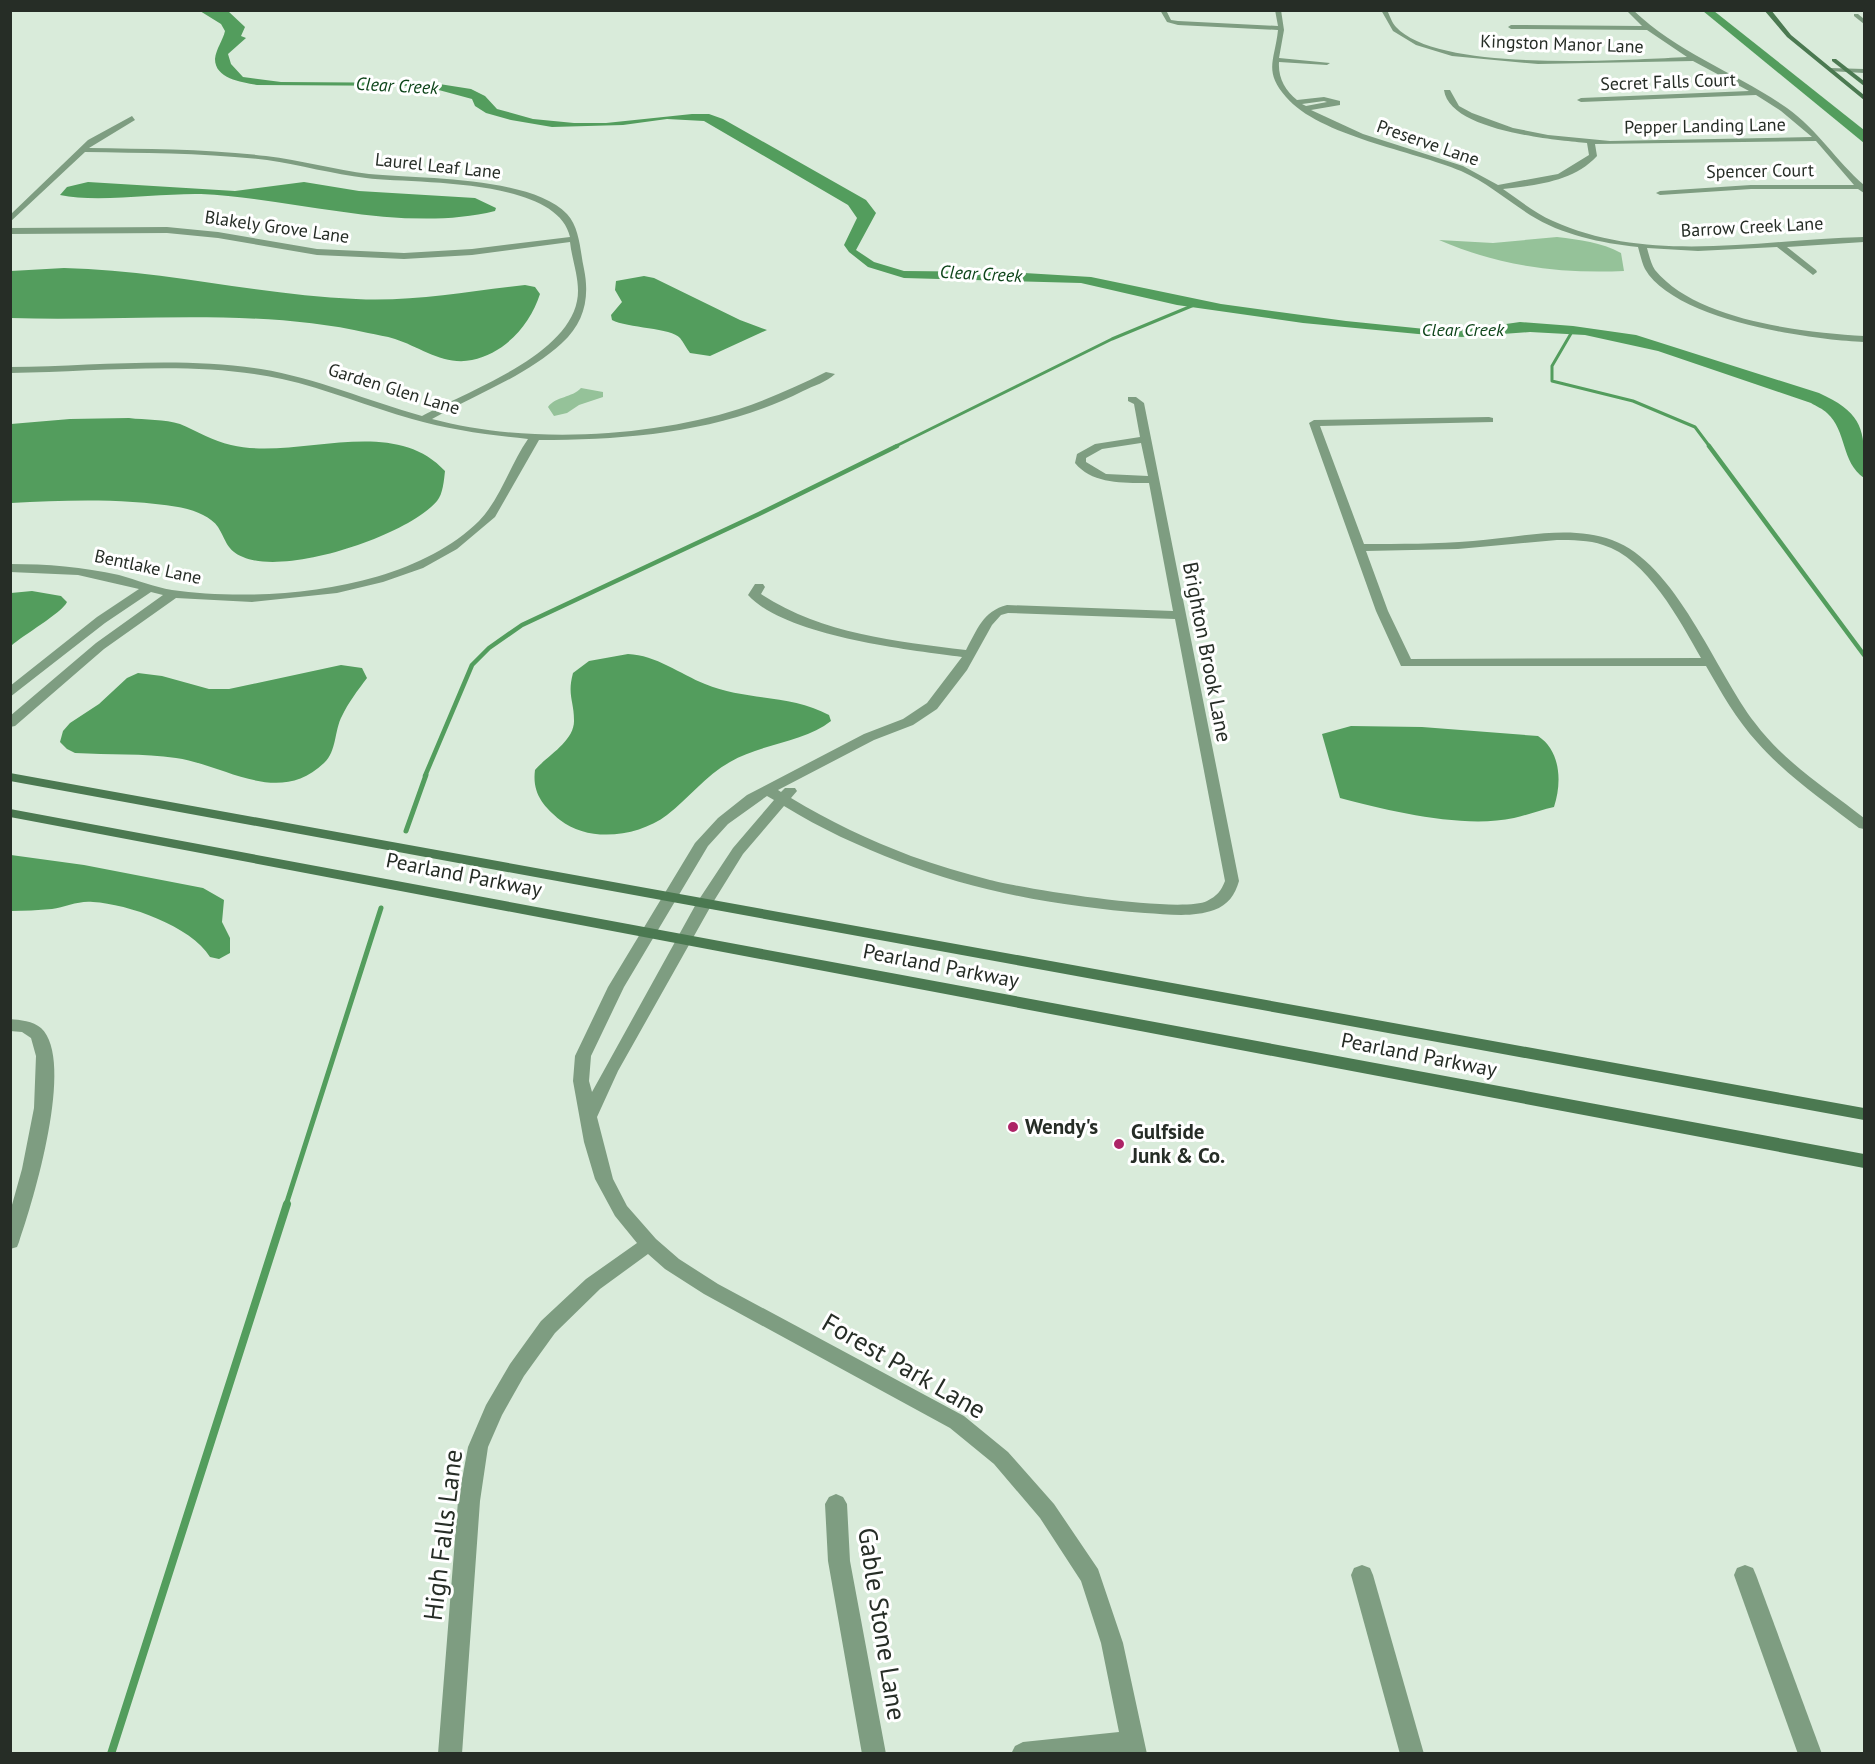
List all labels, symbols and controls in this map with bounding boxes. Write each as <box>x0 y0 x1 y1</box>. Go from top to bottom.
street label: Kingston Manor Lane <box>1480 29 1644 58</box>
street label: Secret Falls Court <box>1600 68 1736 95</box>
water label: Clear Creek <box>355 72 440 99</box>
street label: Pepper Landing Lane <box>1624 113 1786 138</box>
street label: Preserve Lane <box>1374 114 1482 171</box>
street label: Laurel Leaf Lane <box>374 147 502 184</box>
street label: Spencer Court <box>1706 158 1814 183</box>
street label: Blakely Grove Lane <box>203 205 351 248</box>
street label: Barrow Creek Lane <box>1680 211 1824 242</box>
water label: Clear Creek <box>939 260 1024 287</box>
water label: Clear Creek <box>1422 318 1505 341</box>
street label: Garden Glen Lane <box>326 358 463 419</box>
street label: Bentlake Lane <box>92 544 204 589</box>
street label: Brighton Brook Lane <box>1177 560 1238 744</box>
street label: Pearland Parkway <box>384 846 545 903</box>
street label: Pearland Parkway <box>861 937 1022 994</box>
street label: Pearland Parkway <box>1339 1026 1500 1083</box>
place label: Wendy's <box>1025 1113 1098 1140</box>
place label: Gulfside Junk & Co. <box>1130 1118 1225 1169</box>
marker: Wendy's <box>1006 1120 1020 1134</box>
marker: Gulfside Junk & Co. <box>1112 1137 1126 1151</box>
street label: Forest Park Lane <box>817 1305 992 1426</box>
street label: High Falls Lane <box>416 1447 469 1622</box>
street label: Gable Stone Lane <box>851 1525 914 1723</box>

